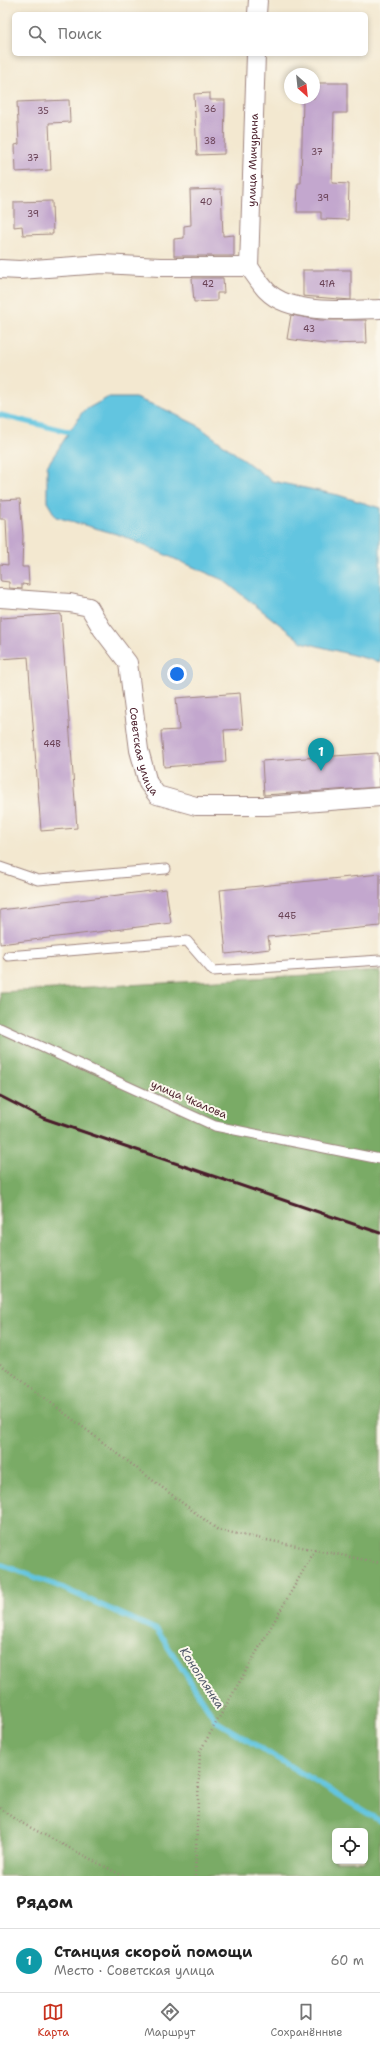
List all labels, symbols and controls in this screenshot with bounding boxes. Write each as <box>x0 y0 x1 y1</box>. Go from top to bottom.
search box <box>12 12 368 56</box>
icon: search <box>26 23 48 45</box>
text: Поиск <box>58 24 102 44</box>
north arrow <box>284 68 320 104</box>
house number: 36 <box>204 103 216 115</box>
house number: 35 <box>37 105 49 117</box>
street label: улица Мичурина <box>244 113 262 207</box>
house number: 38 <box>204 135 216 147</box>
house number: 37 <box>311 146 323 158</box>
house number: 37 <box>27 152 39 164</box>
house number: 39 <box>317 192 329 204</box>
house number: 40 <box>200 196 212 208</box>
house number: 39 <box>27 208 39 220</box>
house number: 42 <box>202 278 214 290</box>
house number: 41А <box>319 278 336 290</box>
house number: 43 <box>303 323 315 335</box>
your location <box>167 664 187 684</box>
street label: Советская улица <box>126 706 162 799</box>
house number: 44В <box>43 738 61 750</box>
pin: 1 <box>308 738 334 771</box>
house number: 44Б <box>278 910 296 922</box>
street label: улица Чкалова <box>148 1077 229 1122</box>
water label: Коноплянка <box>176 1644 228 1712</box>
map controls <box>332 1828 368 1864</box>
button: locate <box>332 1828 368 1864</box>
text: Рядом <box>16 1891 73 1913</box>
text: Станция скорой помощи <box>54 1942 253 1962</box>
text: 1 <box>26 1952 32 1969</box>
text: 60 m <box>331 1952 364 1969</box>
text: Место · Советская улица <box>54 1962 214 1979</box>
tab: Карта <box>38 2001 69 2040</box>
tab: Маршрут <box>144 2001 195 2040</box>
tab: Сохранённые <box>271 2001 342 2040</box>

